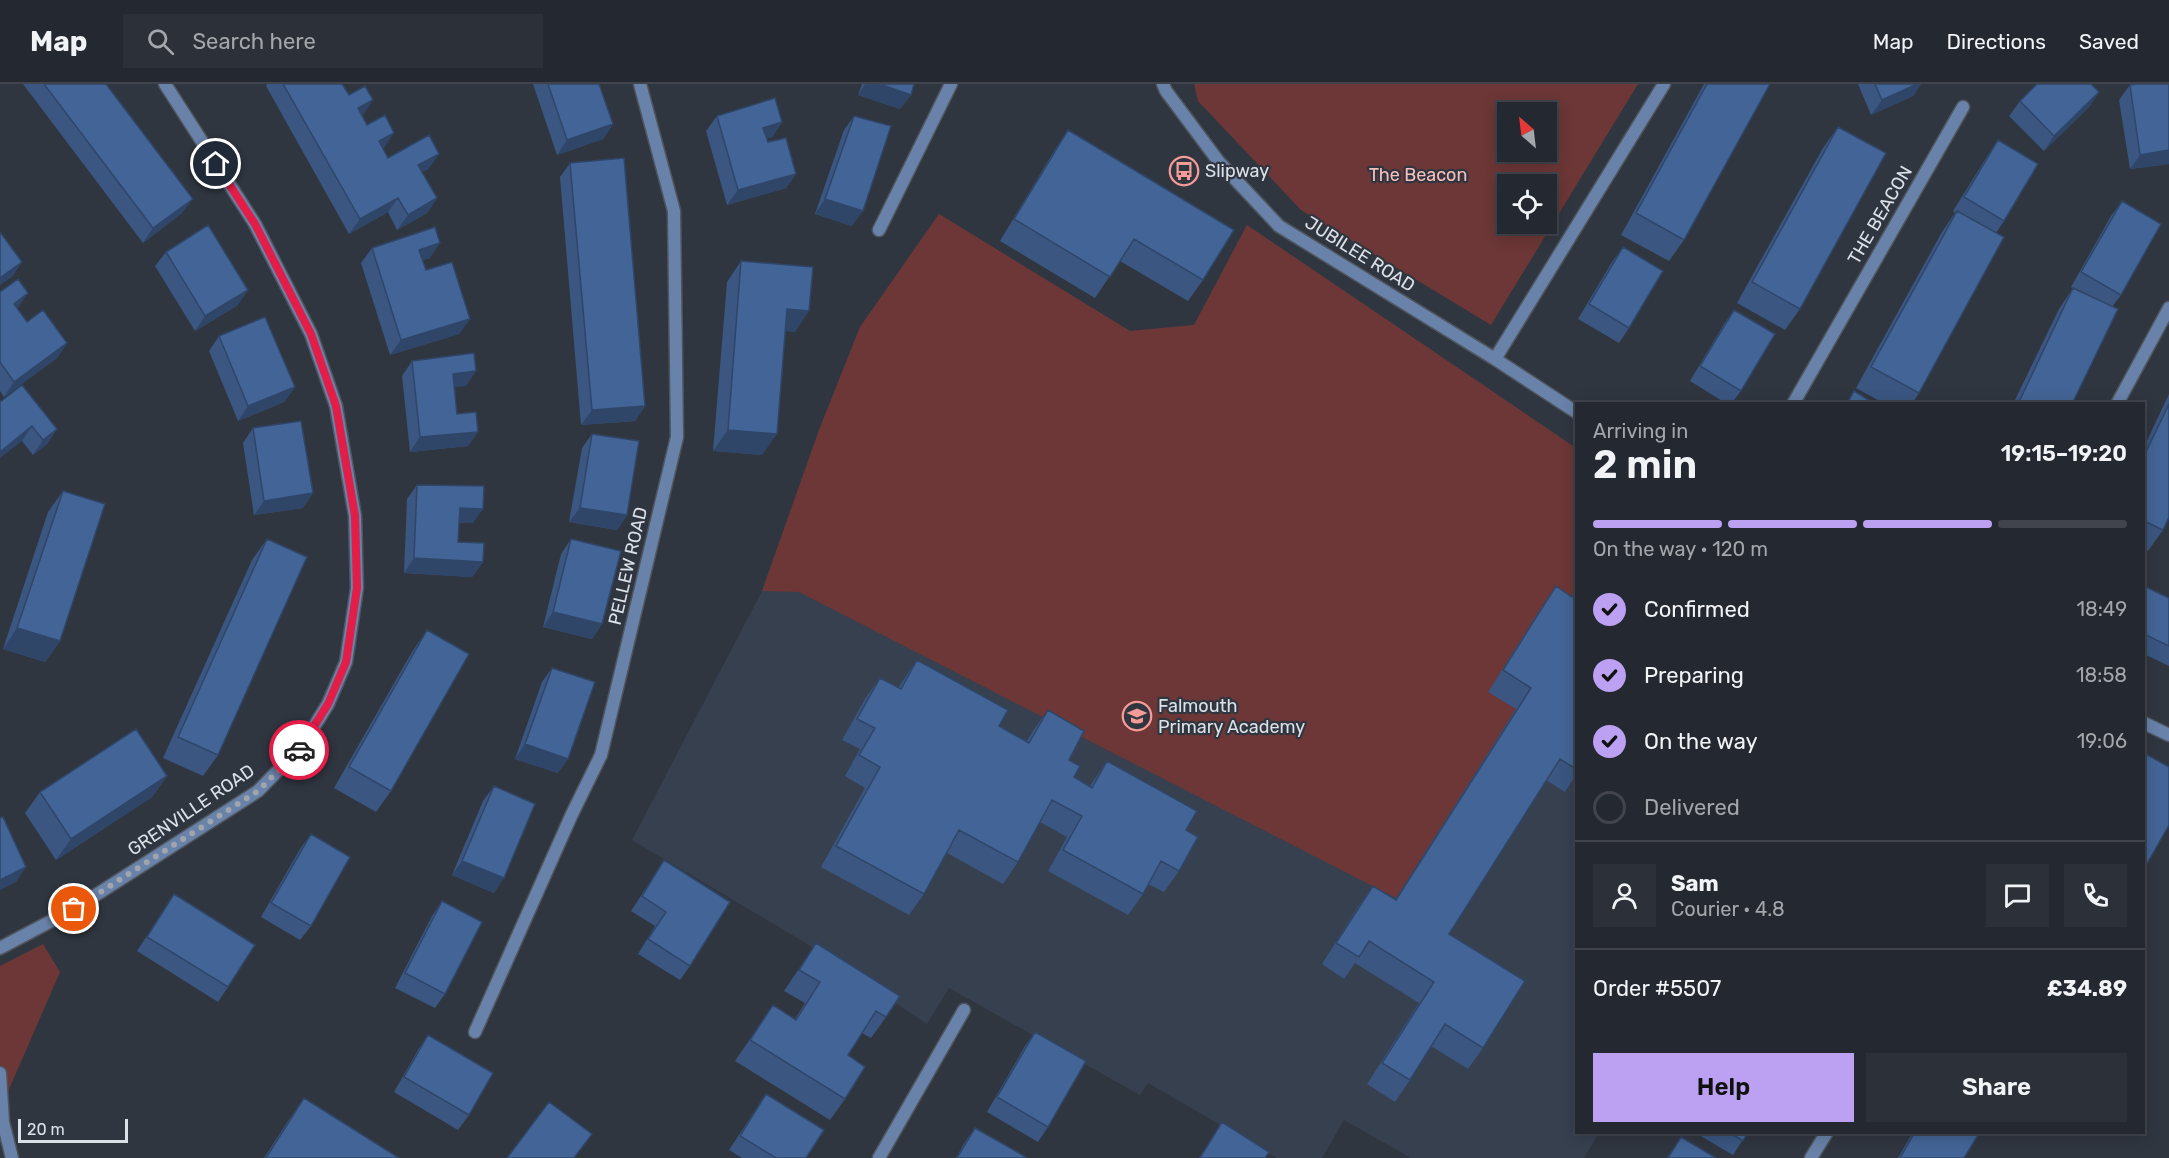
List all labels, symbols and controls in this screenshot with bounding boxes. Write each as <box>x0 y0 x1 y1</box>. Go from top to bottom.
search box <box>123 14 543 68</box>
text: Map <box>30 25 87 58</box>
icon: search <box>144 25 177 58</box>
text: Search here <box>192 28 316 55</box>
text: Map <box>1873 29 1914 54</box>
text: Directions <box>1947 29 2046 54</box>
text: Saved <box>2079 29 2139 54</box>
north arrow <box>1497 102 1557 162</box>
map controls <box>1497 102 1557 234</box>
pin <box>190 138 241 189</box>
icon: home <box>199 147 232 180</box>
bus stop icon: Slipway <box>1168 155 1200 187</box>
place label: Slipway <box>1205 160 1269 182</box>
street label: THE BEACON <box>1843 162 1917 268</box>
park label: The Beacon <box>1369 164 1467 186</box>
button: locate <box>1497 174 1557 234</box>
street label: JUBILEE ROAD <box>1301 211 1419 297</box>
text: Arriving in <box>1593 419 1688 443</box>
text: 19:15–19:20 <box>2001 440 2127 467</box>
text: 2 min <box>1593 442 1697 488</box>
street label: PELLEW ROAD <box>604 505 652 627</box>
text: On the way · 120 m <box>1593 537 1768 561</box>
icon: check <box>1593 593 1626 626</box>
text: Confirmed <box>1644 596 1750 623</box>
text: 18:49 <box>2076 597 2127 621</box>
icon: check <box>1593 659 1626 692</box>
text: Preparing <box>1644 662 1744 689</box>
text: 18:58 <box>2076 663 2127 687</box>
place label: Falmouth Primary Academy <box>1158 695 1305 738</box>
school or university icon: Falmouth Primary Academy <box>1121 700 1153 732</box>
courier <box>269 720 329 780</box>
icon: check <box>1593 725 1626 758</box>
text: On the way <box>1644 728 1758 755</box>
text: 19:06 <box>2077 729 2127 753</box>
icon: car <box>283 734 316 767</box>
street label: GRENVILLE ROAD <box>124 760 258 860</box>
text: Delivered <box>1644 794 1740 821</box>
button: person <box>1593 864 1656 927</box>
button: chat <box>1986 864 2049 927</box>
button: phone <box>2064 864 2127 927</box>
text: Sam <box>1671 870 1719 897</box>
pin <box>48 883 99 934</box>
icon: bag <box>57 892 90 925</box>
text: Courier · 4.8 <box>1671 897 1785 921</box>
text: Order #5507 <box>1593 975 1721 1002</box>
text: £34.89 <box>2047 975 2127 1002</box>
button: Help <box>1593 1053 1854 1122</box>
button: Share <box>1866 1053 2127 1122</box>
scale bar <box>18 1116 128 1144</box>
text: 20 m <box>27 1120 65 1139</box>

